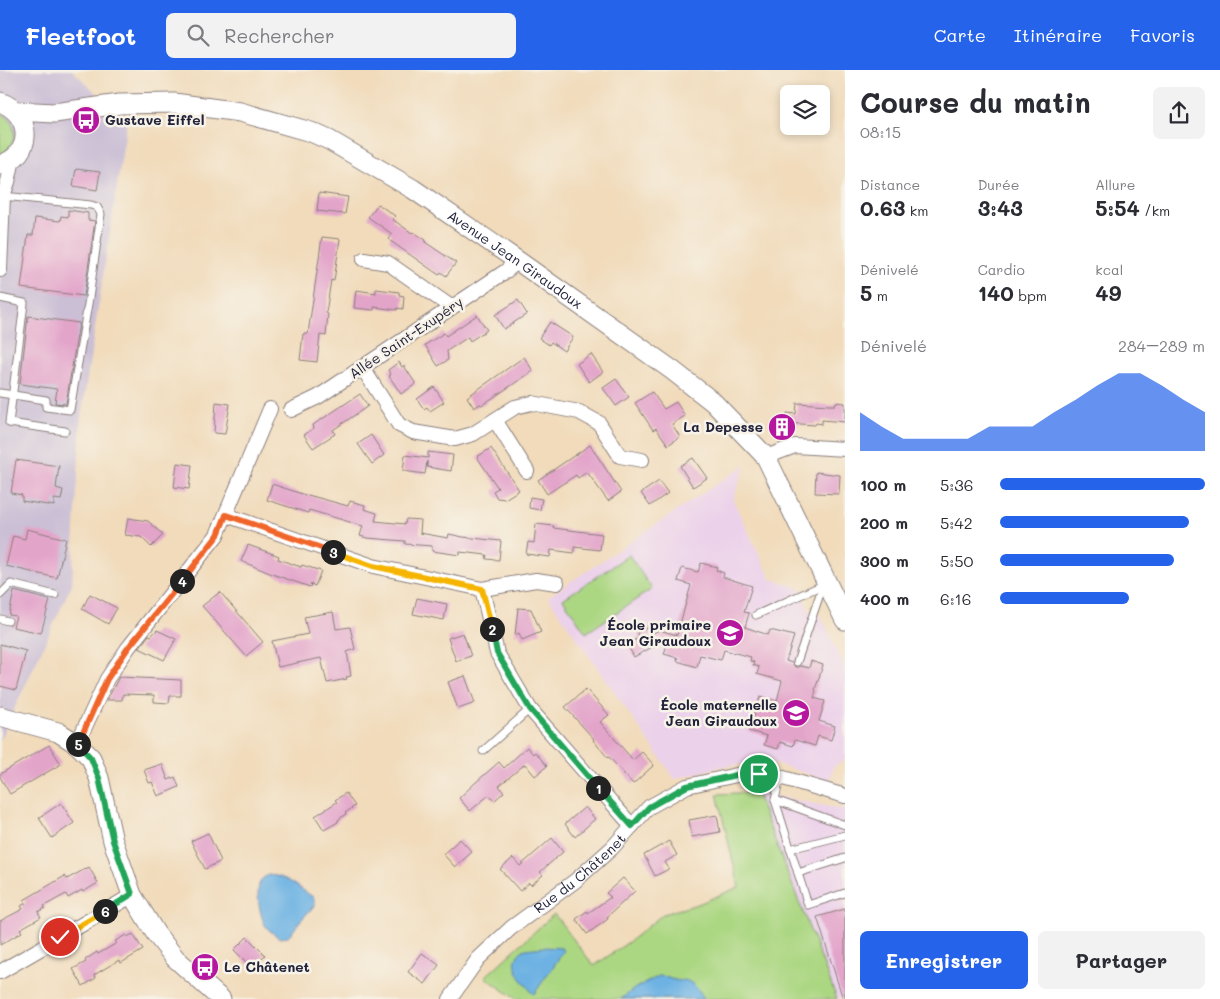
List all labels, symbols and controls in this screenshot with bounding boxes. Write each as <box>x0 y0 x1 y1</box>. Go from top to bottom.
search box <box>166 13 516 58</box>
text: Fleetfoot <box>25 20 136 51</box>
icon: search <box>184 21 212 49</box>
text: Rechercher <box>224 23 335 48</box>
text: Carte <box>934 23 986 47</box>
text: Itinéraire <box>1014 23 1102 47</box>
text: Favoris <box>1130 23 1195 47</box>
text: Course du matin <box>860 84 1091 120</box>
map controls <box>780 85 830 135</box>
button: layers <box>780 85 830 135</box>
button: share <box>1153 87 1205 139</box>
bus stop icon: Gustave Eiffel <box>71 105 101 135</box>
place label: Gustave Eiffel <box>105 110 204 129</box>
text: 08:15 <box>860 121 901 142</box>
text: Distance <box>860 175 920 194</box>
text: Durée <box>978 175 1019 194</box>
text: Allure <box>1095 175 1135 194</box>
text: 0.63 <box>860 194 905 221</box>
text: 3:43 <box>978 194 1023 221</box>
text: 5:54 <box>1095 194 1140 221</box>
text: km <box>905 201 928 220</box>
text: /km <box>1140 201 1170 220</box>
street label: Avenue Jean Giraudoux <box>444 206 587 313</box>
text: Dénivelé <box>860 260 919 279</box>
text: Cardio <box>978 260 1025 279</box>
text: kcal <box>1095 260 1123 279</box>
text: 5 <box>860 279 872 306</box>
text: 140 <box>978 279 1014 306</box>
text: 49 <box>1095 279 1121 306</box>
text: m <box>872 286 888 305</box>
text: bpm <box>1014 286 1047 305</box>
street label: Allée Saint-Exupéry <box>345 292 466 383</box>
text: Dénivelé <box>860 335 927 356</box>
text: 284–289 m <box>1118 335 1205 356</box>
building icon: La Depesse <box>767 412 797 442</box>
place label: La Depesse <box>683 417 763 436</box>
text: 100 m <box>860 474 906 495</box>
text: 5:36 <box>940 474 973 495</box>
text: 200 m <box>860 512 908 533</box>
text: 5:42 <box>940 512 973 533</box>
pin: 3 <box>320 540 346 564</box>
text: 3 <box>329 543 338 562</box>
text: 300 m <box>860 550 909 571</box>
text: 5:50 <box>940 550 974 571</box>
pin: 4 <box>170 568 194 594</box>
text: 4 <box>178 572 187 591</box>
text: 400 m <box>860 588 909 609</box>
text: 6:16 <box>940 588 971 609</box>
place label: École primaire Jean Giraudoux <box>600 615 711 650</box>
pin: 2 <box>480 616 504 642</box>
school or university icon: École primaire Jean Giraudoux <box>715 618 745 648</box>
text: 2 <box>489 620 496 639</box>
place label: École maternelle Jean Giraudoux <box>660 695 777 730</box>
school or university icon: École maternelle Jean Giraudoux <box>781 698 811 728</box>
pin: 5 <box>66 732 90 756</box>
text: 5 <box>74 735 83 754</box>
pin <box>738 753 780 795</box>
icon: arrive <box>745 760 773 788</box>
pin: 1 <box>586 776 610 800</box>
text: 1 <box>595 779 602 798</box>
street label: Rue du Châtenet <box>530 829 630 917</box>
pin: 6 <box>92 898 118 924</box>
text: 6 <box>101 902 110 921</box>
pin <box>39 916 81 958</box>
icon: check <box>46 923 74 951</box>
button: Enregistrer <box>860 931 1028 989</box>
button: Partager <box>1038 931 1205 989</box>
bus stop icon: Le Châtenet <box>190 952 220 982</box>
place label: Le Châtenet <box>224 957 310 976</box>

